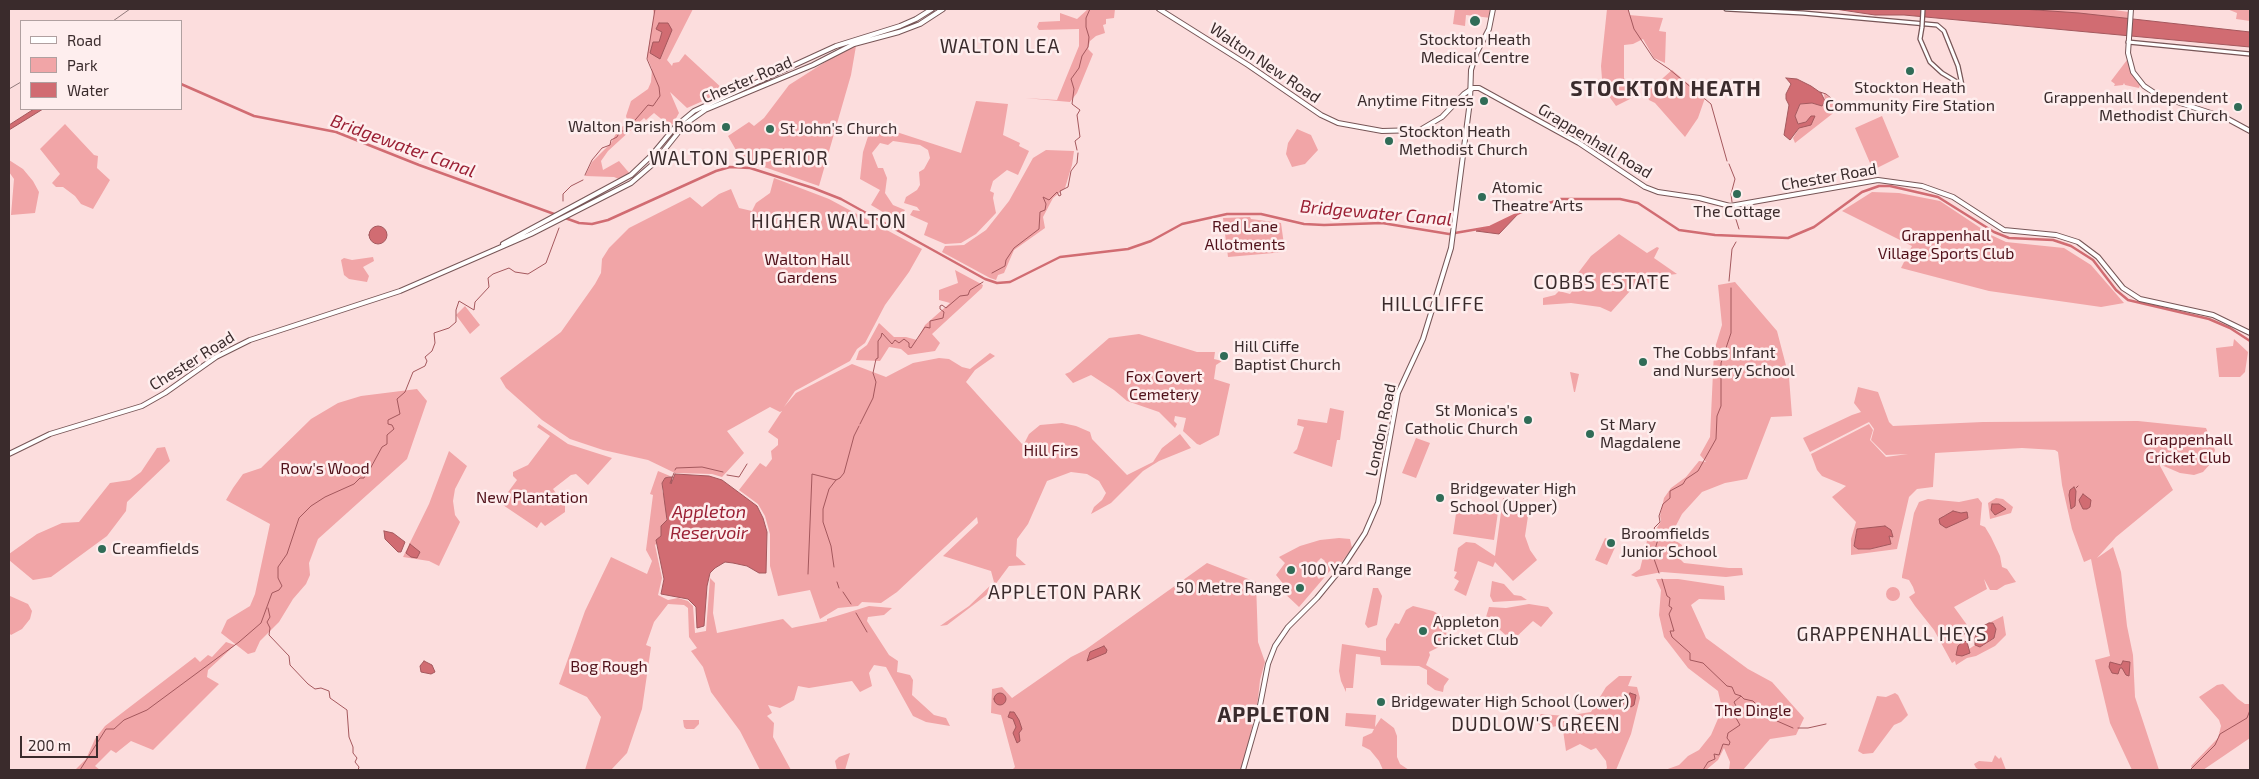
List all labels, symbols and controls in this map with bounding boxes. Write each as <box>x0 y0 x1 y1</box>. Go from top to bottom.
marker: Stockton Heath Medical Centre <box>1468 14 1482 28</box>
street label: Walton New Road <box>1206 19 1324 107</box>
legend <box>20 20 182 110</box>
place label: Stockton Heath Medical Centre <box>1419 30 1531 68</box>
text: Road <box>67 31 102 49</box>
district label: WALTON LEA <box>938 36 1062 58</box>
street label: Chester Road <box>699 52 795 108</box>
text: Park <box>67 56 98 74</box>
marker: Stockton Heath Community Fire Station <box>1904 65 1916 77</box>
district label: STOCKTON HEATH <box>1568 76 1764 102</box>
place label: Stockton Heath Community Fire Station <box>1825 78 1995 116</box>
text: Water <box>67 81 109 99</box>
place label: Grappenhall Independent Methodist Church <box>2044 88 2228 126</box>
place label: Anytime Fitness <box>1357 91 1474 111</box>
marker: Anytime Fitness <box>1478 95 1490 107</box>
street label: Grappenhall Road <box>1534 99 1656 183</box>
marker: Grappenhall Independent Methodist Church <box>2232 101 2244 113</box>
water label: Bridgewater Canal <box>328 110 478 182</box>
place label: Walton Parish Room <box>568 117 716 137</box>
place label: St John's Church <box>780 119 897 139</box>
marker: Walton Parish Room <box>720 121 732 133</box>
place label: Stockton Heath Methodist Church <box>1399 122 1528 160</box>
marker: St John's Church <box>764 123 776 135</box>
marker: Stockton Heath Methodist Church <box>1383 135 1395 147</box>
district label: WALTON SUPERIOR <box>647 148 831 170</box>
street label: Chester Road <box>1780 159 1878 195</box>
place label: Atomic Theatre Arts <box>1492 178 1583 216</box>
marker: The Cottage <box>1731 188 1743 200</box>
marker: Atomic Theatre Arts <box>1476 191 1488 203</box>
water label: Bridgewater Canal <box>1299 196 1453 230</box>
place label: The Cottage <box>1693 202 1781 222</box>
district label: HIGHER WALTON <box>749 211 909 233</box>
park label: Red Lane Allotments <box>1205 217 1285 255</box>
park label: Grappenhall Village Sports Club <box>1878 226 2014 264</box>
park label: Walton Hall Gardens <box>764 250 850 288</box>
district label: COBBS ESTATE <box>1532 272 1672 294</box>
district label: HILLCLIFFE <box>1380 294 1486 316</box>
street label: Chester Road <box>146 327 238 395</box>
place label: Hill Cliffe Baptist Church <box>1234 337 1341 375</box>
place label: The Cobbs Infant and Nursery School <box>1653 343 1795 381</box>
marker: Hill Cliffe Baptist Church <box>1218 350 1230 362</box>
marker: The Cobbs Infant and Nursery School <box>1637 356 1649 368</box>
park label: Fox Covert Cemetery <box>1126 367 1202 405</box>
street label: London Road <box>1362 382 1400 478</box>
place label: St Monica's Catholic Church <box>1405 401 1518 439</box>
marker: St Monica's Catholic Church <box>1522 414 1534 426</box>
place label: St Mary Magdalene <box>1600 415 1681 453</box>
marker: St Mary Magdalene <box>1584 428 1596 440</box>
park label: Grappenhall Cricket Club <box>2143 430 2233 468</box>
park label: Hill Firs <box>1024 441 1078 461</box>
park label: Row's Wood <box>280 459 370 479</box>
place label: Bridgewater High School (Upper) <box>1450 479 1576 517</box>
park label: New Plantation <box>476 488 588 508</box>
marker: Bridgewater High School (Upper) <box>1434 492 1446 504</box>
water label: Appleton Reservoir <box>670 501 748 544</box>
place label: Broomfields Junior School <box>1621 524 1717 562</box>
marker: Broomfields Junior School <box>1605 537 1617 549</box>
place label: Creamfields <box>112 539 199 559</box>
marker: Creamfields <box>96 543 108 555</box>
place label: 100 Yard Range <box>1301 560 1412 580</box>
marker: 100 Yard Range <box>1285 564 1297 576</box>
place label: 50 Metre Range <box>1176 578 1290 598</box>
district label: APPLETON PARK <box>986 582 1144 604</box>
marker: 50 Metre Range <box>1294 582 1306 594</box>
place label: Appleton Cricket Club <box>1433 612 1519 650</box>
district label: GRAPPENHALL HEYS <box>1795 624 1989 646</box>
marker: Appleton Cricket Club <box>1417 625 1429 637</box>
park label: Bog Rough <box>570 657 648 677</box>
place label: Bridgewater High School (Lower) <box>1391 692 1629 712</box>
marker: Bridgewater High School (Lower) <box>1375 696 1387 708</box>
park label: The Dingle <box>1715 701 1791 721</box>
district label: APPLETON <box>1216 702 1332 728</box>
district label: DUDLOW'S GREEN <box>1450 714 1622 736</box>
scale bar <box>22 726 100 758</box>
text: 200 m <box>28 736 71 754</box>

